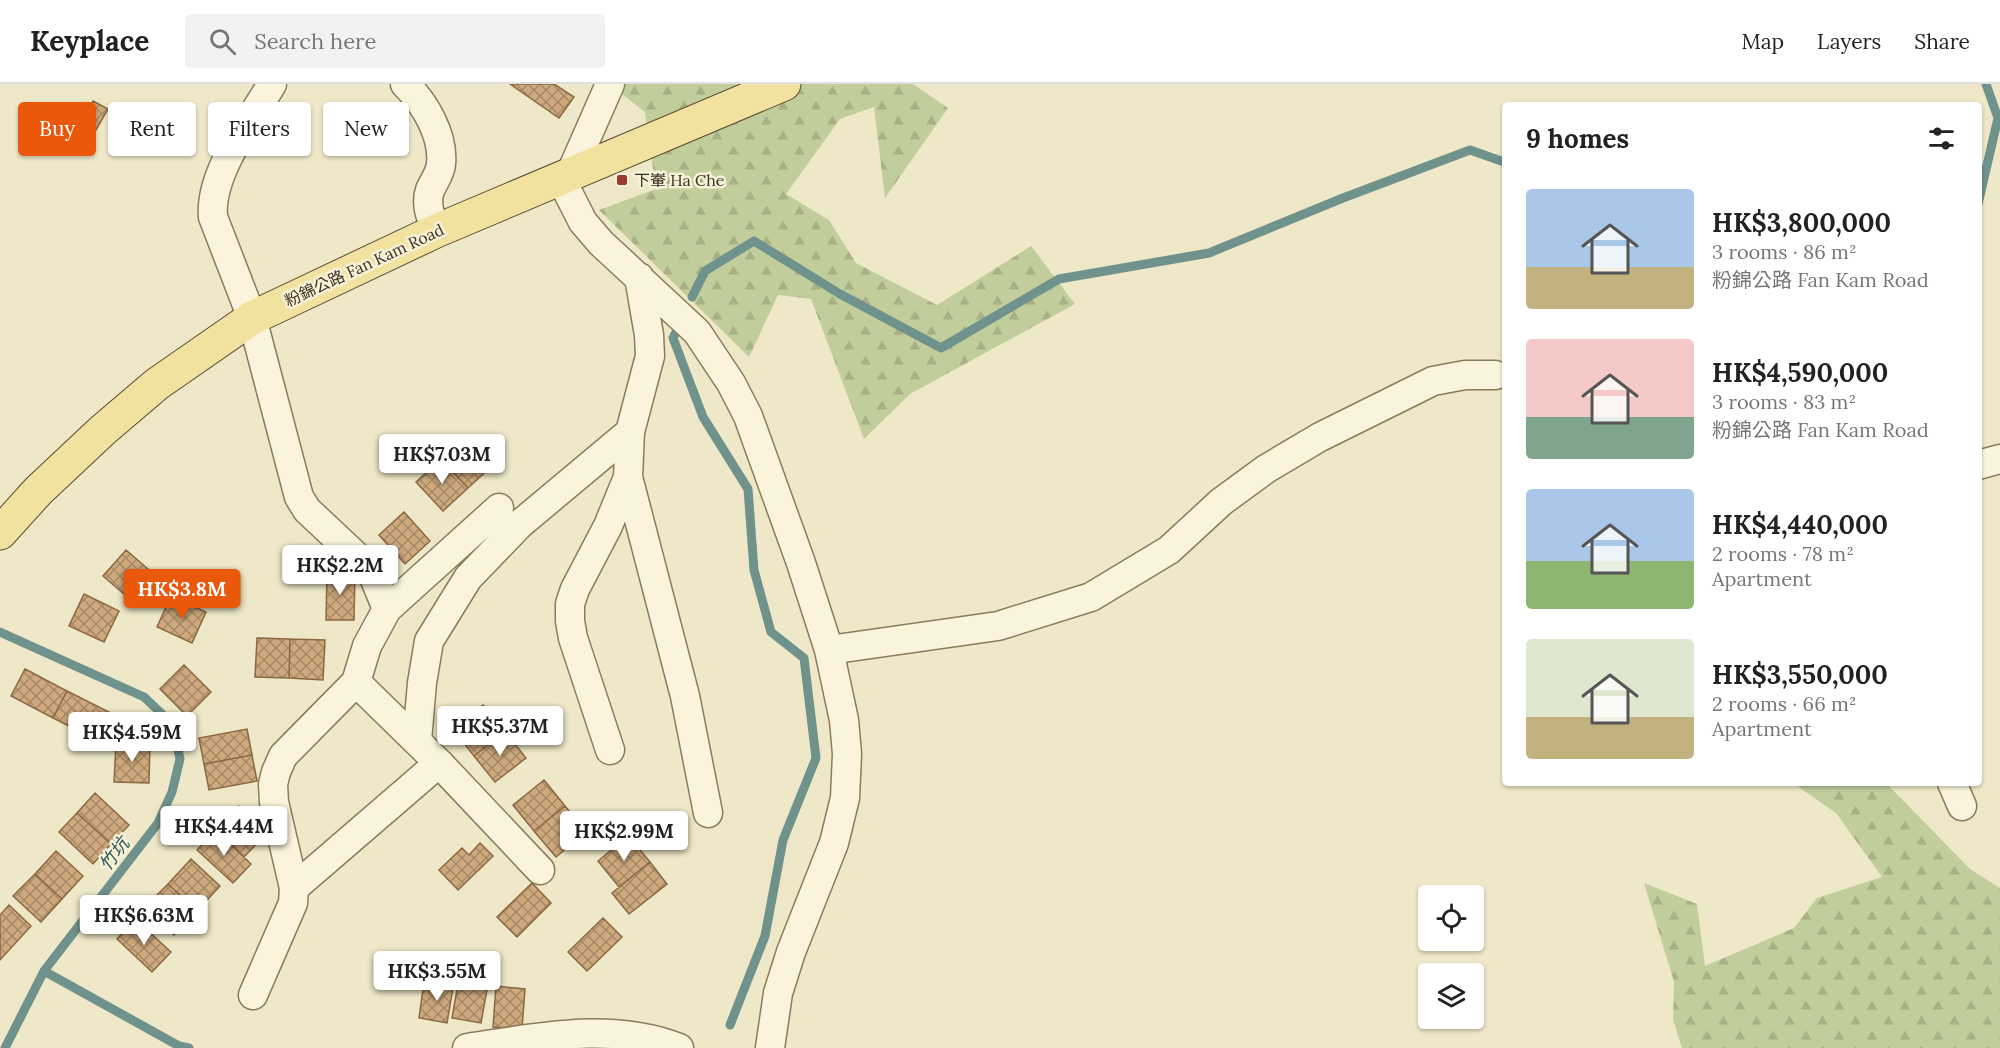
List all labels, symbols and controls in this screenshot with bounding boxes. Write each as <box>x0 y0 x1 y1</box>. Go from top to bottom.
search box <box>185 14 605 68</box>
text: Keyplace <box>30 23 149 59</box>
icon: search <box>206 25 239 58</box>
text: Search here <box>254 27 376 55</box>
text: Map <box>1741 28 1784 55</box>
text: Layers <box>1817 28 1881 55</box>
text: Share <box>1914 28 1970 55</box>
chip: Buy <box>18 102 96 156</box>
chip: Rent <box>108 102 196 156</box>
chip: Filters <box>208 102 311 156</box>
chip: New <box>323 102 409 156</box>
text: 9 homes <box>1526 122 1629 155</box>
icon: filters <box>1925 122 1958 155</box>
place label: 下輋 Ha Che <box>634 170 725 190</box>
marker: 下輋 Ha Che <box>615 173 629 187</box>
text: HK$3,800,000 <box>1712 206 1891 239</box>
icon: home <box>1574 213 1646 285</box>
street label: 粉錦公路 Fan Kam Road <box>281 219 447 311</box>
text: 3 rooms · 86 m² <box>1712 239 1857 264</box>
text: 粉錦公路 Fan Kam Road <box>1712 267 1929 292</box>
text: HK$4,590,000 <box>1712 356 1888 389</box>
icon: home <box>1574 363 1646 435</box>
text: 3 rooms · 83 m² <box>1712 389 1856 414</box>
text: 粉錦公路 Fan Kam Road <box>1712 417 1929 442</box>
pin: HK$7.03M <box>380 434 504 485</box>
text: HK$7.03M <box>393 441 491 466</box>
text: HK$4,440,000 <box>1712 508 1888 541</box>
icon: home <box>1574 513 1646 585</box>
text: 2 rooms · 78 m² <box>1712 541 1854 566</box>
pin: HK$2.2M <box>285 545 395 596</box>
text: HK$2.2M <box>296 552 384 577</box>
text: Apartment <box>1712 566 1812 591</box>
pin: HK$3.8M <box>127 569 237 620</box>
text: HK$3.8M <box>138 576 226 601</box>
text: HK$3,550,000 <box>1712 658 1888 691</box>
icon: home <box>1574 663 1646 735</box>
text: 2 rooms · 66 m² <box>1712 691 1857 716</box>
pin: HK$5.37M <box>438 706 562 757</box>
pin: HK$4.59M <box>70 712 194 763</box>
text: HK$5.37M <box>451 713 549 738</box>
text: Apartment <box>1712 716 1812 741</box>
text: HK$4.59M <box>82 719 182 744</box>
pin: HK$4.44M <box>162 806 286 857</box>
pin: HK$2.99M <box>562 811 686 862</box>
text: HK$4.44M <box>174 813 274 838</box>
text: HK$2.99M <box>574 818 674 843</box>
water label: 竹坑 <box>94 830 136 875</box>
map controls <box>1418 885 1484 1029</box>
button: locate <box>1418 885 1484 951</box>
pin: HK$6.63M <box>82 895 206 946</box>
text: HK$6.63M <box>94 902 194 927</box>
pin: HK$3.55M <box>375 951 499 1002</box>
text: HK$3.55M <box>387 958 487 983</box>
button: layers <box>1418 963 1484 1029</box>

